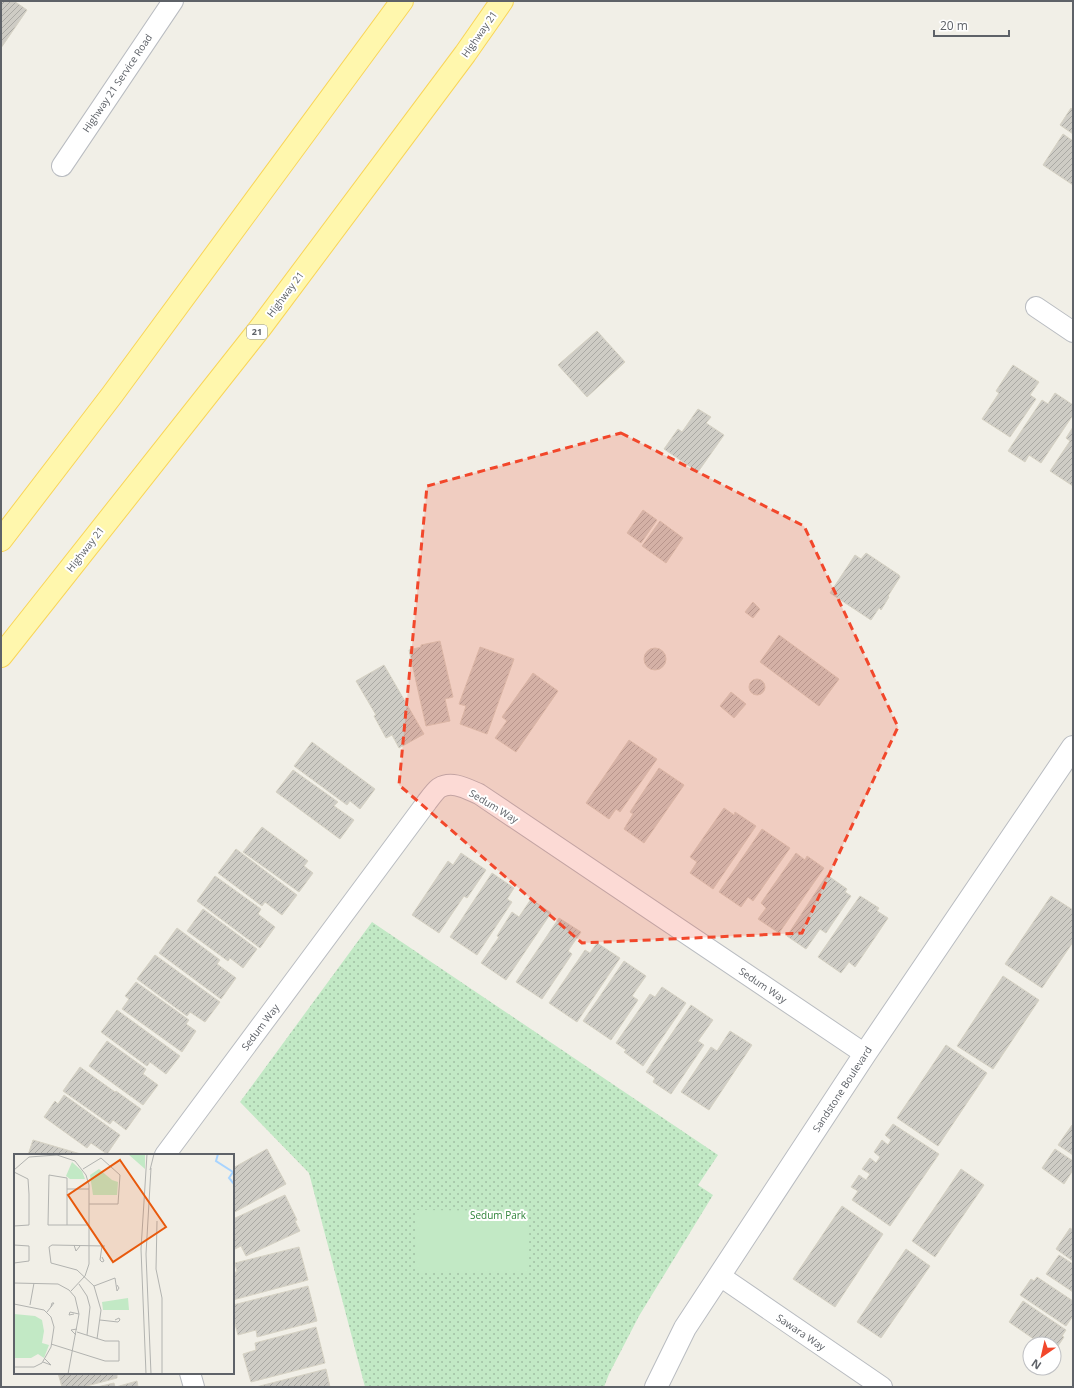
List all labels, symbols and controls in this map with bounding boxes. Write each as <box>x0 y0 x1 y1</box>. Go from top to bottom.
street label: Highway 21 <box>458 8 500 60</box>
scale bar <box>934 12 1009 38</box>
text: 20 m <box>940 17 968 34</box>
street label: Highway 21 Service Road <box>79 31 155 135</box>
street label: Highway 21 <box>263 268 307 320</box>
road number: 21 <box>247 325 267 339</box>
street label: Highway 21 <box>63 523 107 575</box>
street label: Sedum Way <box>467 786 522 827</box>
street label: Sedum Way <box>736 964 791 1007</box>
street label: Sedum Way <box>238 1000 283 1053</box>
street label: Sandstone Boulevard <box>809 1043 875 1135</box>
inset map <box>14 1154 234 1374</box>
park label: Sedum Park <box>470 1208 527 1222</box>
street label: Sawara Way <box>774 1310 829 1354</box>
north arrow <box>1022 1336 1062 1376</box>
text: N <box>1028 1356 1044 1373</box>

